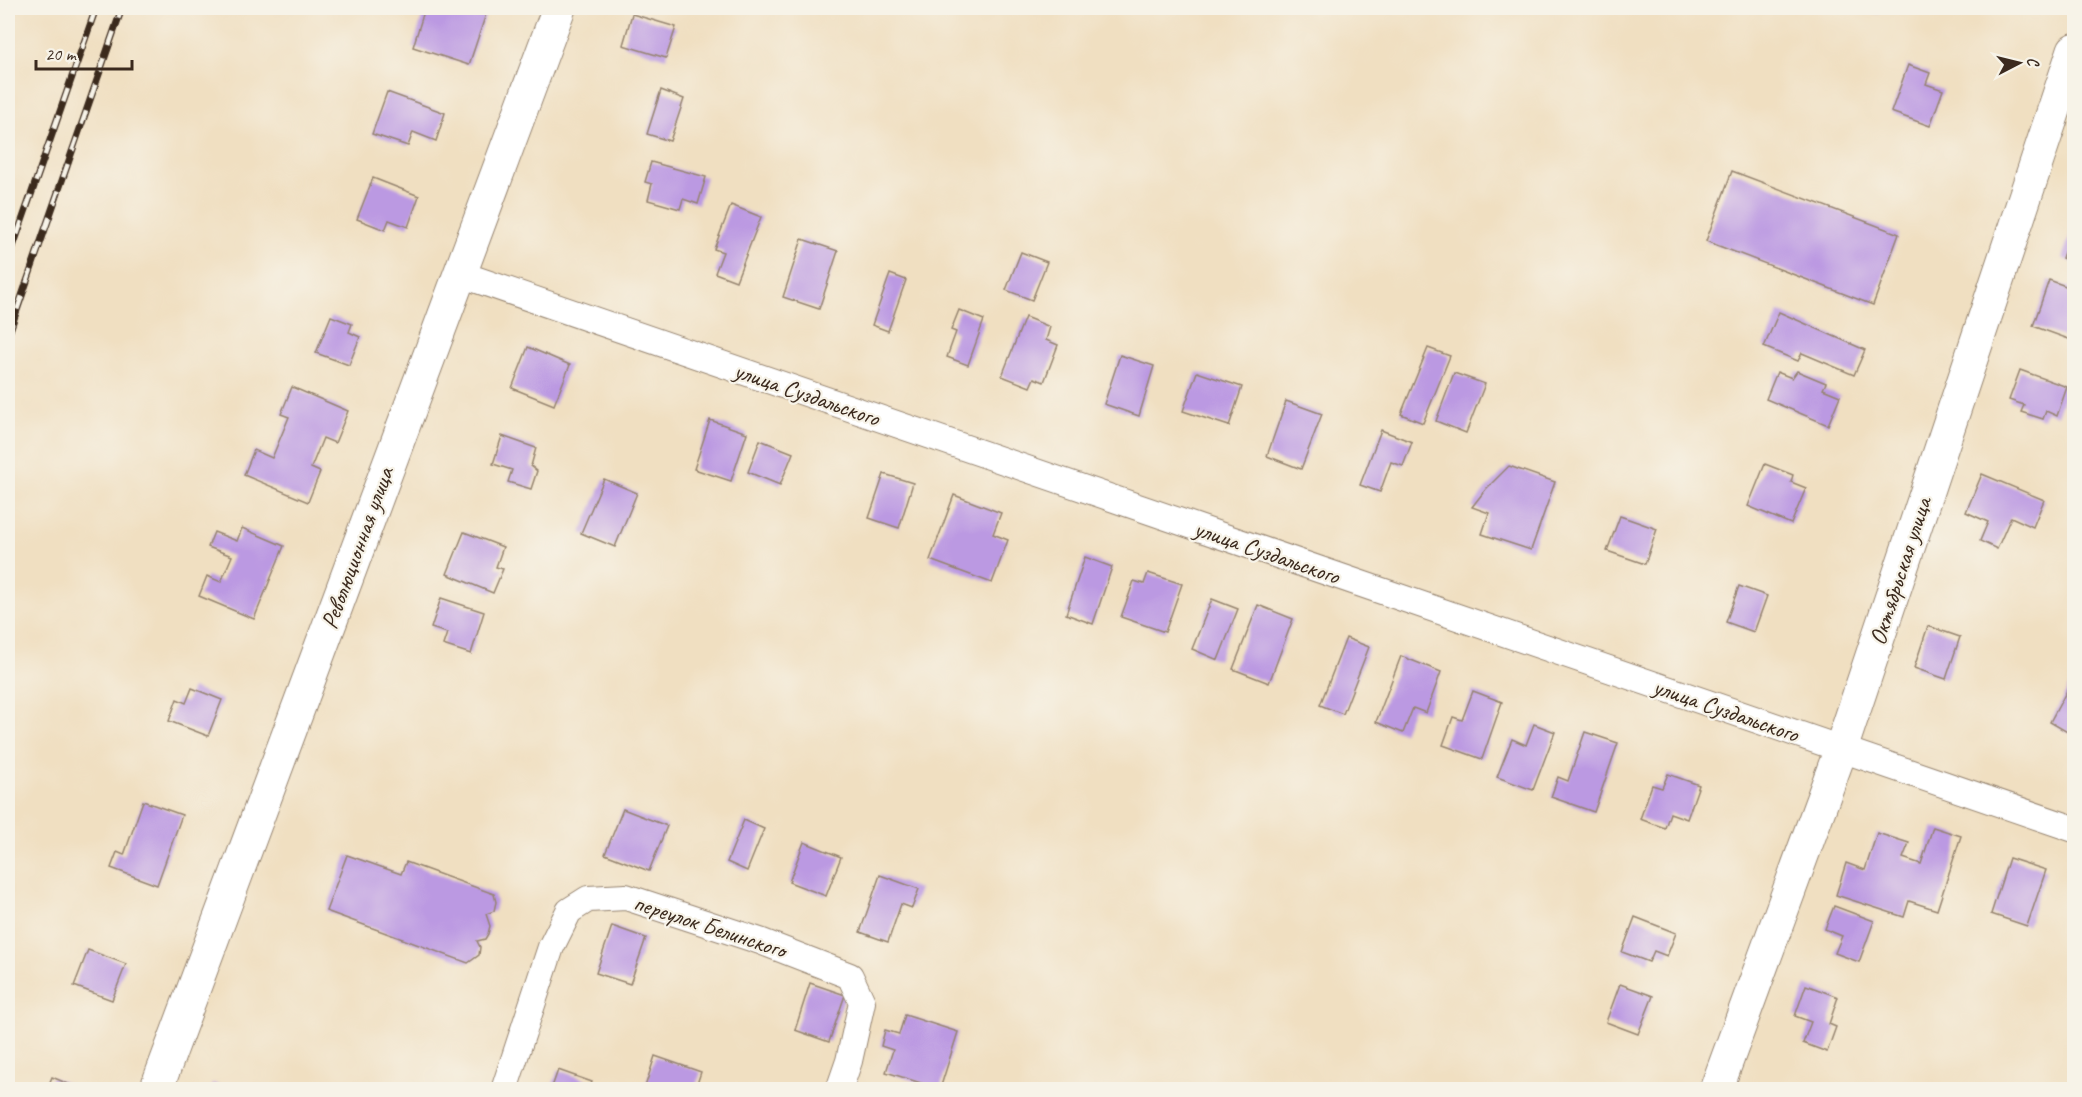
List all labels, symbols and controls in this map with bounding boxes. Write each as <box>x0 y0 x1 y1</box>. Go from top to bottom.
scale bar <box>36 33 132 71</box>
north arrow <box>1989 33 2049 93</box>
text: 20 m <box>45 43 78 65</box>
text: С <box>2022 56 2044 69</box>
street label: улица Суздальского <box>729 354 885 433</box>
street label: Революционная улица <box>314 462 401 633</box>
street label: Октябрьская улица <box>1862 491 1939 649</box>
street label: улица Суздальского <box>1189 512 1345 591</box>
street label: улица Суздальского <box>1648 670 1804 749</box>
street label: переулок Белинского <box>630 887 792 966</box>

